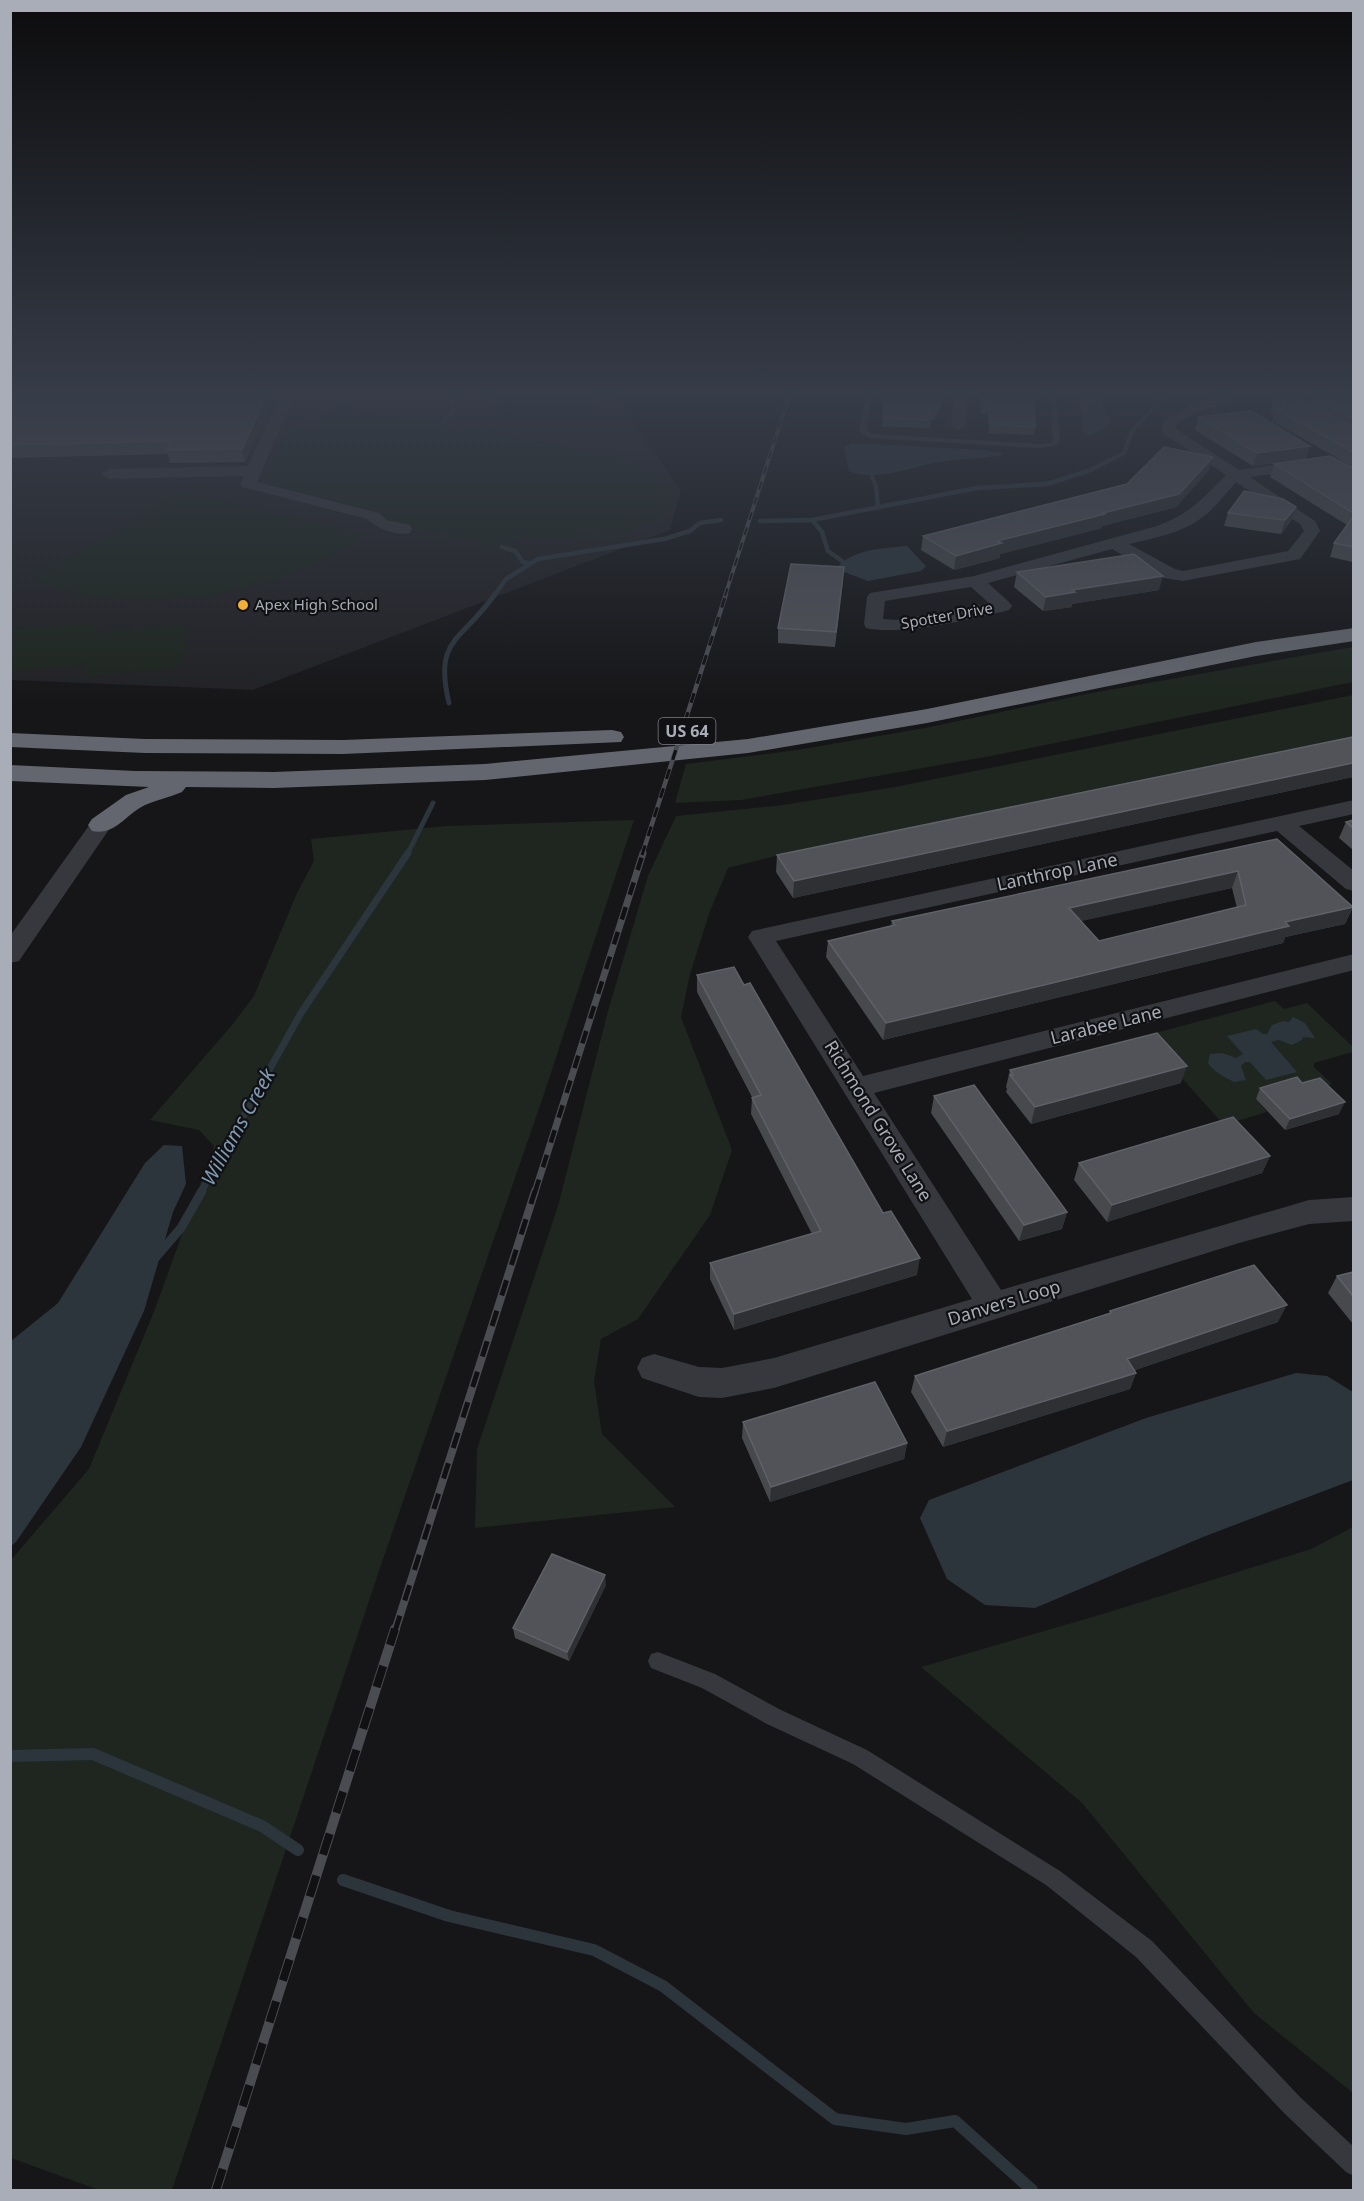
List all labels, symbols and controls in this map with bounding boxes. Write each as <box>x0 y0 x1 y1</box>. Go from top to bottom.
place label: Apex High School <box>255 594 378 614</box>
street label: Spotter Drive <box>899 597 994 633</box>
marker: Apex High School <box>236 598 250 612</box>
road number: US 64 <box>658 718 716 744</box>
street label: Lanthrop Lane <box>994 847 1119 896</box>
street label: Larabee Lane <box>1048 999 1164 1049</box>
street label: Richmond Grove Lane <box>819 1035 938 1206</box>
water label: Williams Creek <box>194 1063 281 1190</box>
street label: Danvers Loop <box>944 1274 1063 1331</box>

